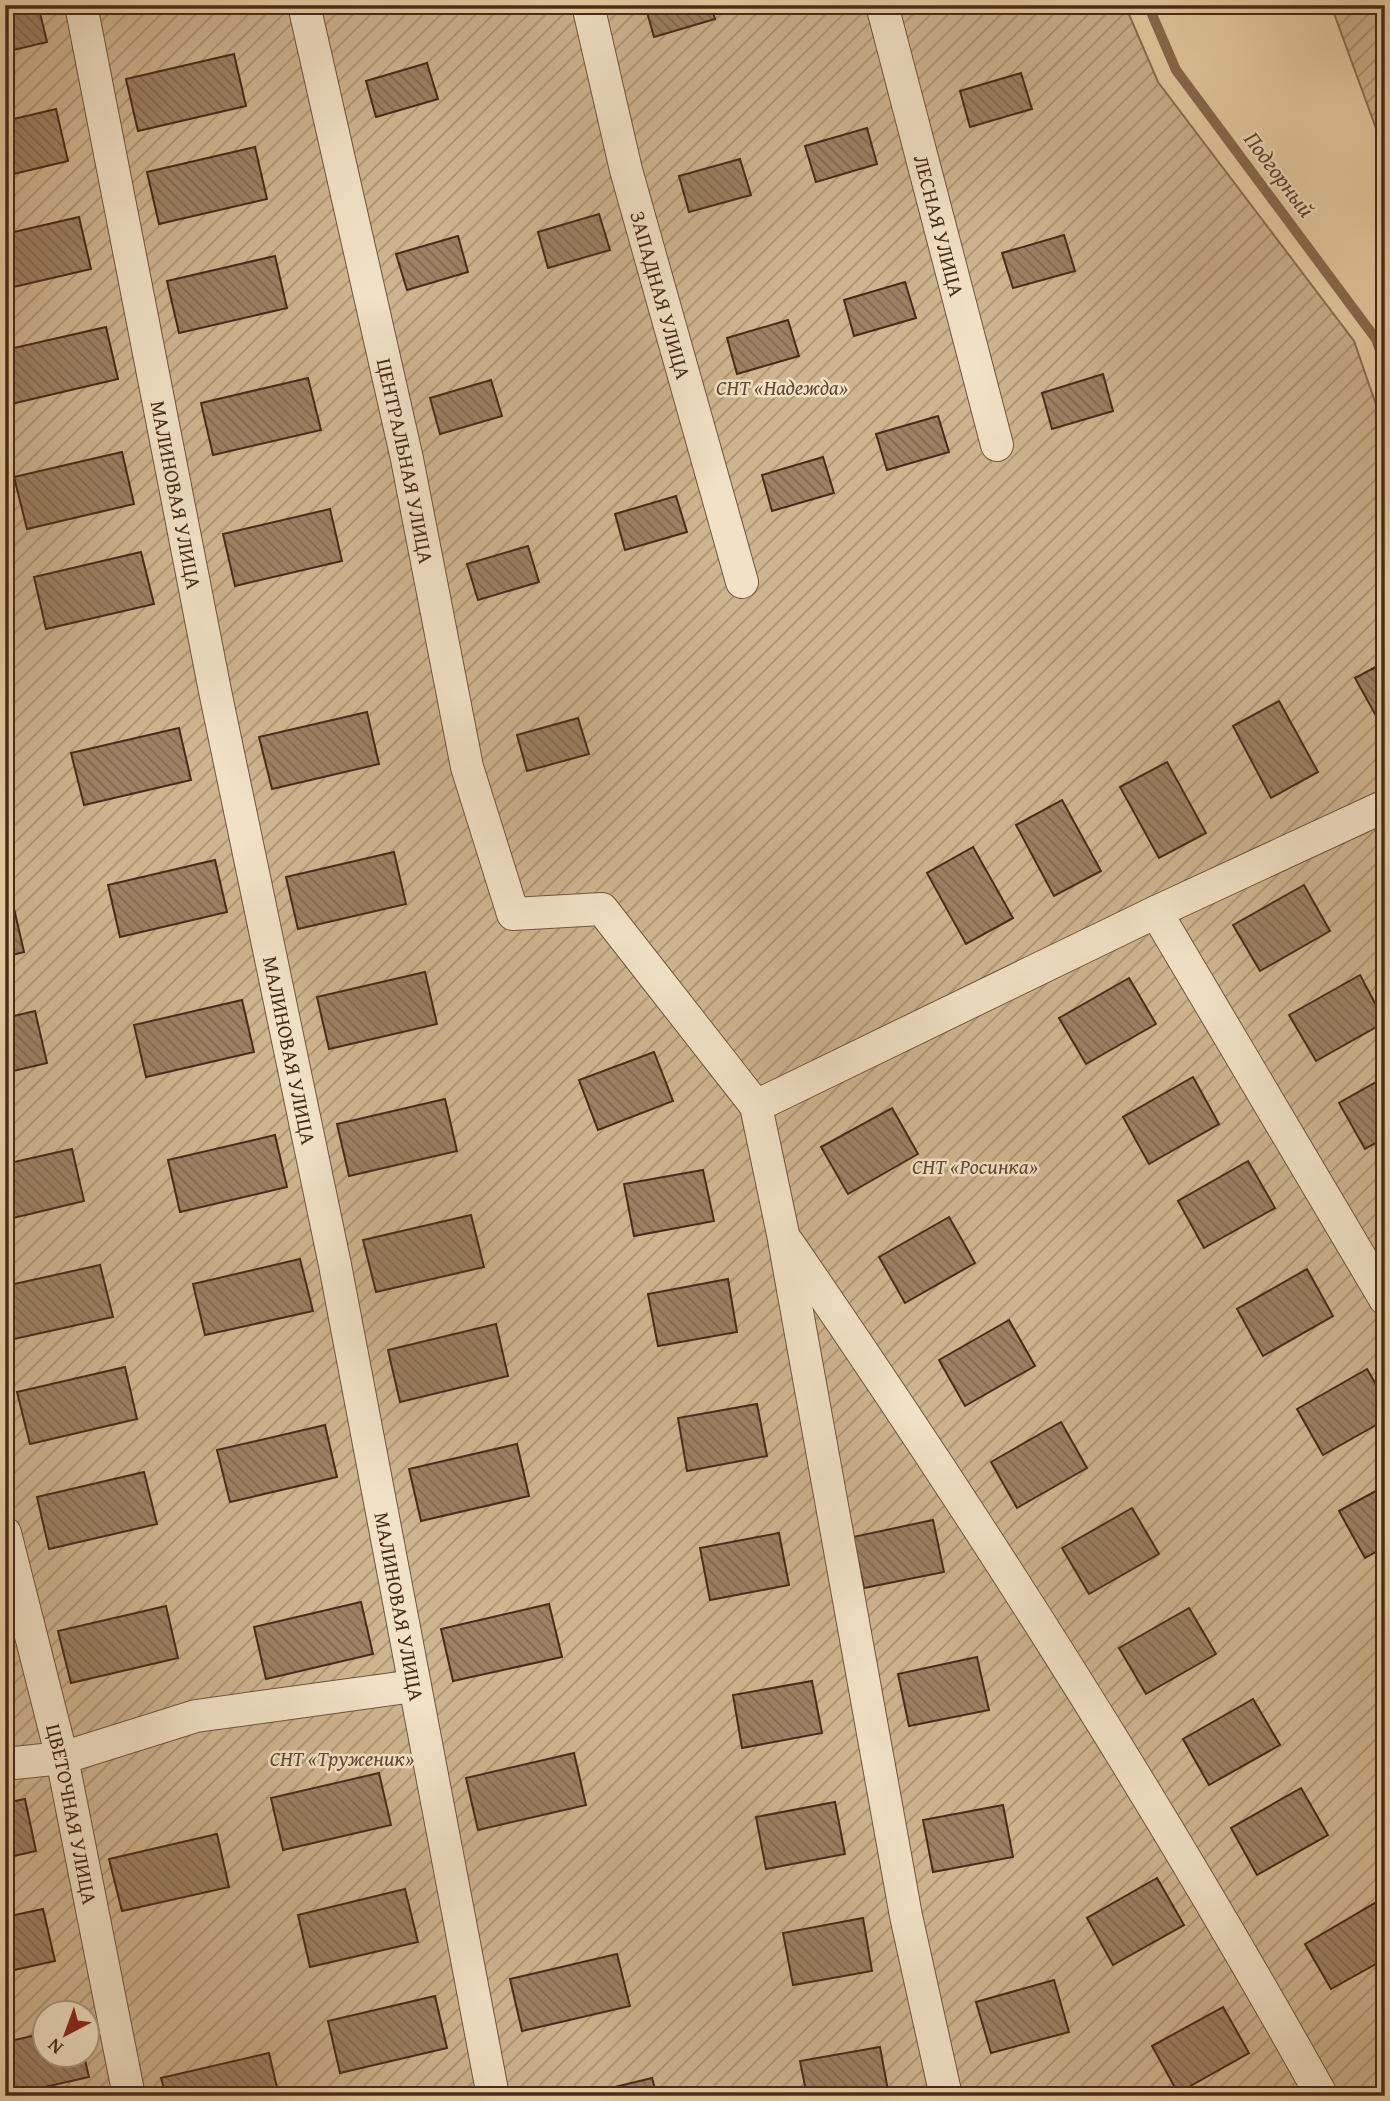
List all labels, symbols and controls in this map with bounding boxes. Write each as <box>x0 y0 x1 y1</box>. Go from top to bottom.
water label: Подгорный <box>1237 124 1324 224</box>
street label: ЛЕСНАЯ УЛИЦА <box>906 151 973 300</box>
street label: ЗАПАДНАЯ УЛИЦА <box>623 207 700 383</box>
street label: ЦЕНТРАЛЬНАЯ УЛИЦА <box>369 355 443 566</box>
park label: СНТ «Надежда» <box>716 372 848 403</box>
street label: МАЛИНОВАЯ УЛИЦА <box>143 398 210 592</box>
street label: МАЛИНОВАЯ УЛИЦА <box>255 953 325 1147</box>
park label: СНТ «Росинка» <box>912 1151 1038 1182</box>
street label: МАЛИНОВАЯ УЛИЦА <box>367 1509 433 1704</box>
street label: ЦВЕТОЧНАЯ УЛИЦА <box>38 1720 106 1907</box>
park label: СНТ «Труженик» <box>270 1743 414 1774</box>
north arrow <box>32 2000 102 2070</box>
text: N <box>41 2032 69 2062</box>

